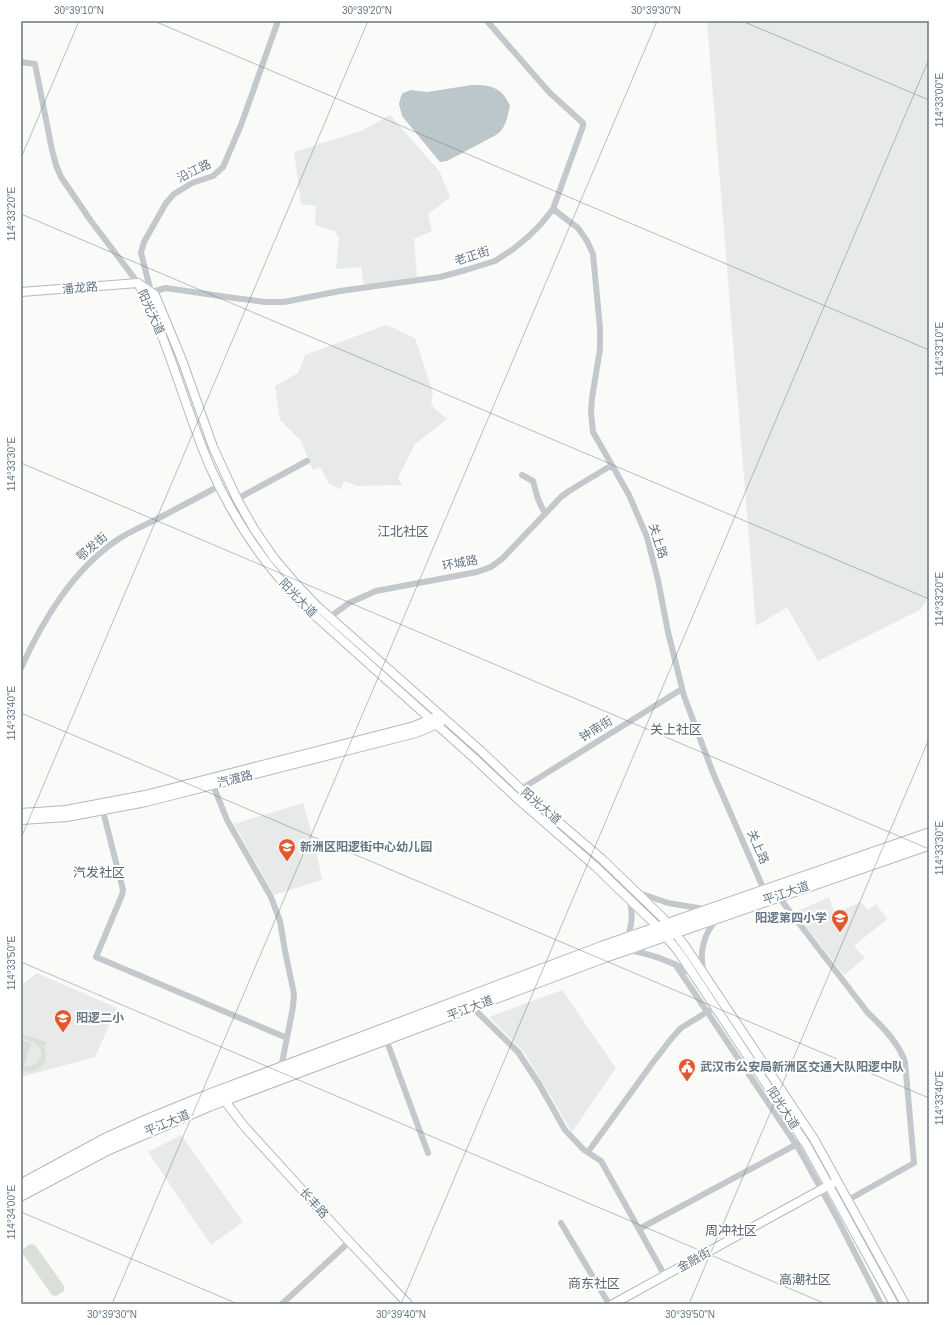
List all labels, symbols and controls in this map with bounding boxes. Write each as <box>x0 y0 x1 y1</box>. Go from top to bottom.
text: 30°39'10"N <box>54 5 104 16</box>
text: 30°39'20"N <box>342 5 392 16</box>
text: 30°39'30"N <box>631 5 681 16</box>
text: 114°33'00"E <box>934 73 945 127</box>
street label: 沿江路 <box>175 157 213 185</box>
text: 114°33'20"E <box>6 187 17 241</box>
street label: 老正街 <box>453 244 491 268</box>
street label: 潘龙路 <box>61 279 99 297</box>
street label: 阳光大道 <box>135 287 167 337</box>
text: 114°33'10"E <box>934 322 945 376</box>
text: 114°33'30"E <box>6 437 17 491</box>
street label: 关上路 <box>646 522 670 560</box>
district label: 江北社区 <box>377 524 429 539</box>
street label: 鄂发街 <box>74 530 110 564</box>
street label: 环城路 <box>441 553 479 573</box>
text: 114°33'20"E <box>934 572 945 626</box>
street label: 阳光大道 <box>276 576 320 620</box>
text: 114°33'40"E <box>6 686 17 740</box>
street label: 钟南街 <box>577 714 615 744</box>
district label: 关上社区 <box>650 722 702 737</box>
street label: 汽渡路 <box>216 768 254 790</box>
street label: 阳光大道 <box>518 785 564 827</box>
text: 114°33'30"E <box>934 821 945 875</box>
street label: 关上路 <box>745 828 771 866</box>
school or university icon: 新洲区阳逻街中心幼儿园 <box>277 837 297 862</box>
place label: 新洲区阳逻街中心幼儿园 <box>300 840 432 854</box>
district label: 汽发社区 <box>73 865 125 880</box>
street label: 平江大道 <box>761 879 811 907</box>
school or university icon: 阳逻第四小学 <box>830 908 850 933</box>
place label: 阳逻第四小学 <box>755 911 827 925</box>
text: 114°33'50"E <box>6 936 17 990</box>
street label: 平江大道 <box>445 993 495 1023</box>
school or university icon: 阳逻二小 <box>53 1008 73 1033</box>
place label: 阳逻二小 <box>76 1011 124 1025</box>
public building icon: 武汉市公安局新洲区交通大队阳逻中队 <box>677 1057 697 1082</box>
place label: 武汉市公安局新洲区交通大队阳逻中队 <box>700 1060 904 1074</box>
text: 114°33'40"E <box>934 1071 945 1125</box>
street label: 阳光大道 <box>764 1084 802 1132</box>
street label: 平江大道 <box>142 1107 192 1139</box>
text: 114°34'00"E <box>6 1185 17 1239</box>
street label: 长丰路 <box>297 1185 331 1221</box>
district label: 周冲社区 <box>705 1223 757 1238</box>
street label: 金融街 <box>675 1245 713 1275</box>
district label: 高潮社区 <box>779 1272 831 1287</box>
district label: 商东社区 <box>568 1276 620 1291</box>
text: 30°39'30"N <box>87 1309 137 1320</box>
text: 30°39'40"N <box>376 1309 426 1320</box>
text: 30°39'50"N <box>665 1309 715 1320</box>

